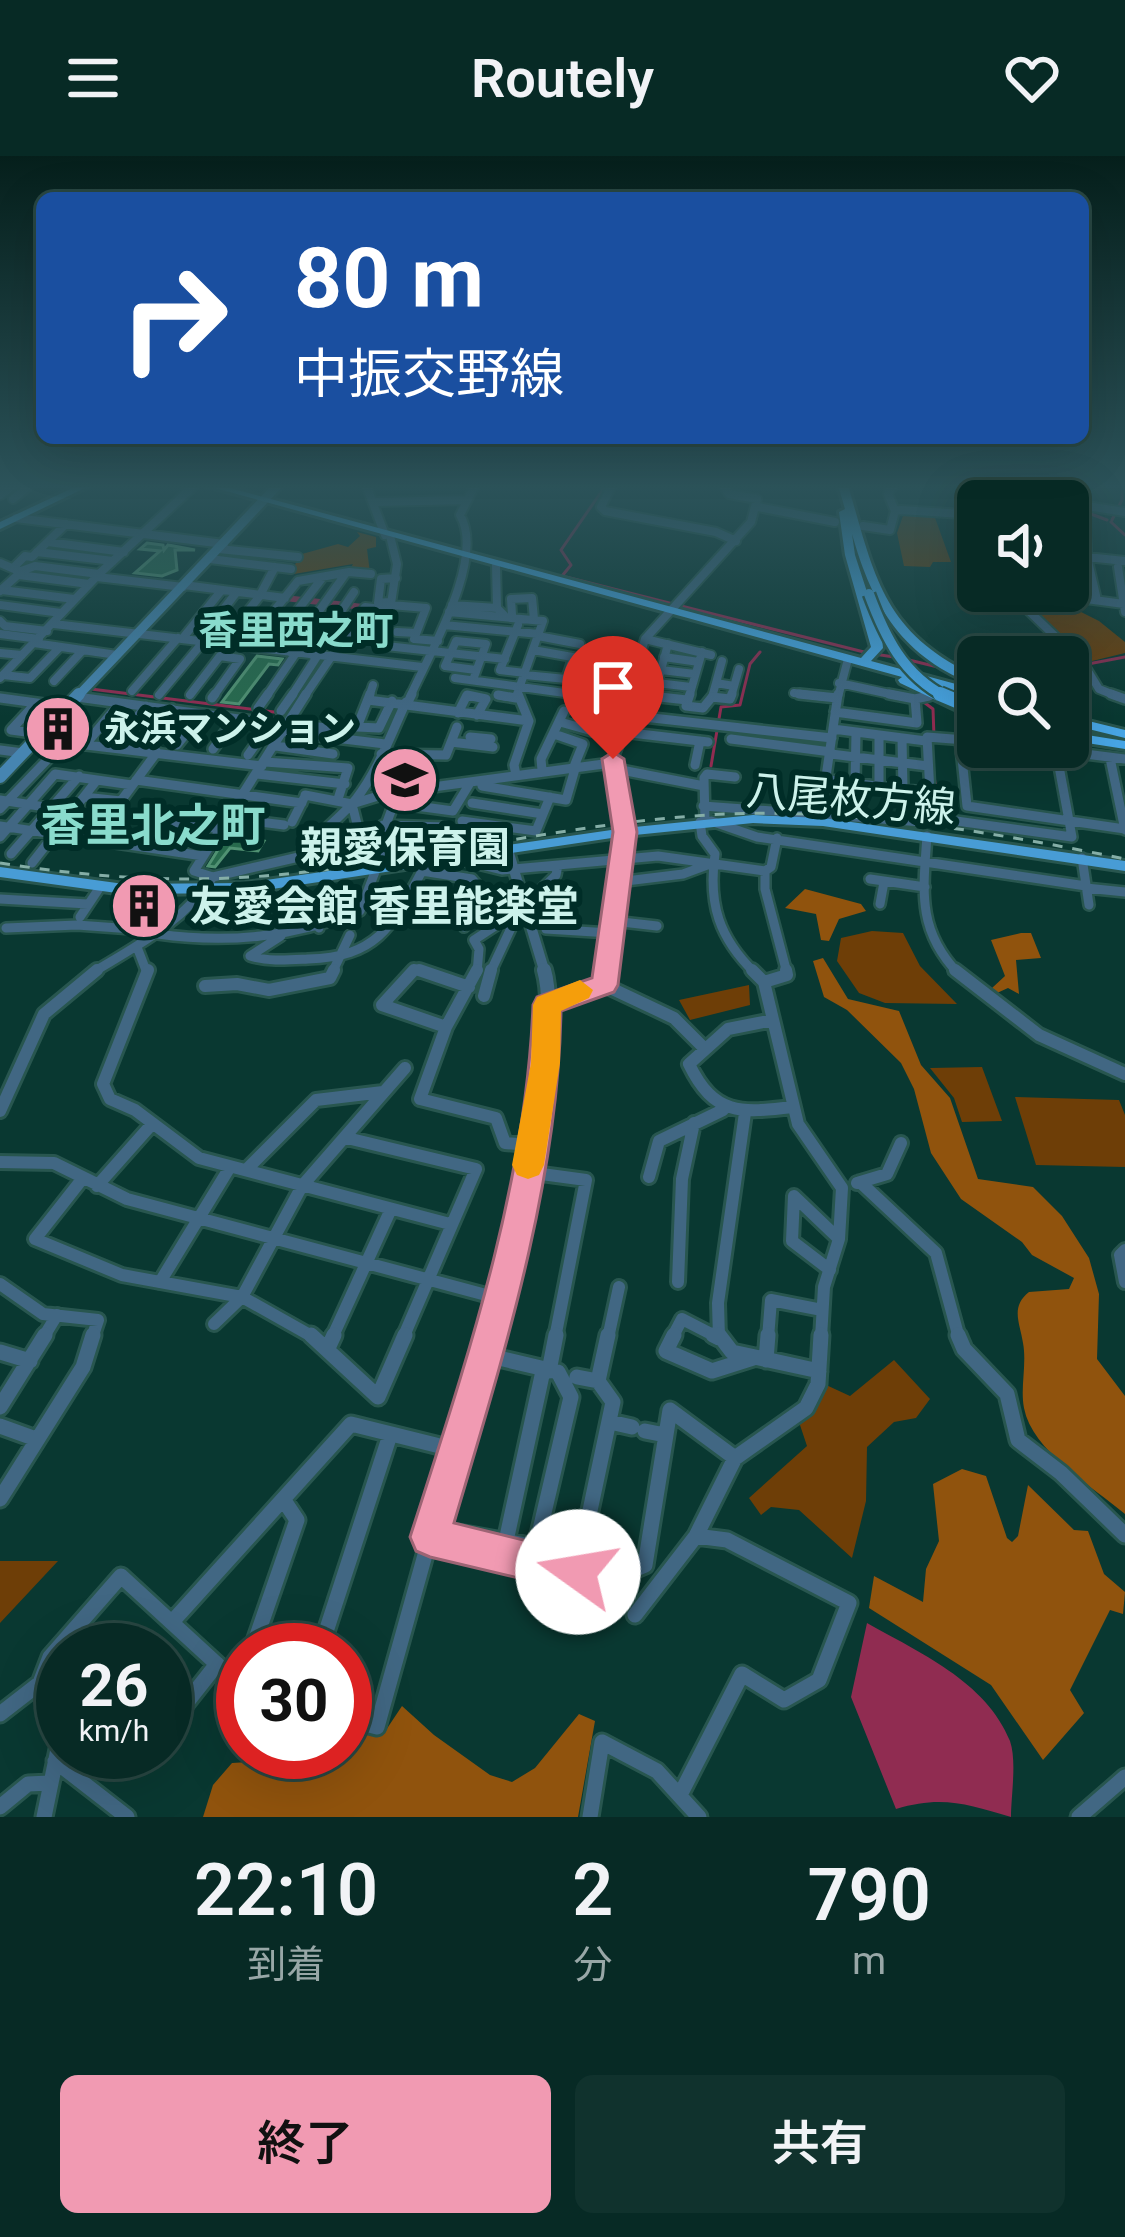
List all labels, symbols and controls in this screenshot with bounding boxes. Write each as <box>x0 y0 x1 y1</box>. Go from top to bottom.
icon: menu <box>60 45 126 111</box>
icon: heart <box>999 45 1065 111</box>
text: Routely <box>471 47 654 110</box>
text: 80 m <box>294 229 484 328</box>
icon: right <box>96 240 252 396</box>
text: 中振交野線 <box>294 343 564 406</box>
map controls <box>957 480 1089 768</box>
button: sound <box>957 480 1089 612</box>
district label: 香里西之町 <box>198 608 394 654</box>
pin <box>562 636 664 759</box>
button: search <box>957 636 1089 768</box>
icon: arrive <box>580 654 646 720</box>
building icon: 永浜マンション <box>23 694 93 764</box>
place label: 永浜マンション <box>104 708 356 750</box>
school or university icon: 親愛保育園 <box>370 745 440 815</box>
street label: 八尾枚方線 <box>744 765 958 833</box>
district label: 香里北之町 <box>40 799 266 852</box>
place label: 親愛保育園 <box>300 823 510 872</box>
building icon: 友愛会館 香里能楽堂 <box>109 871 179 941</box>
place label: 友愛会館 香里能楽堂 <box>190 882 578 931</box>
position arrow <box>515 1509 641 1635</box>
speed limit sign: 30 <box>216 1623 372 1779</box>
text: 26 <box>80 1650 148 1721</box>
text: km/h <box>79 1713 149 1748</box>
text: 22:10 <box>194 1848 378 1933</box>
text: 2 <box>572 1848 613 1933</box>
text: 790 <box>807 1853 931 1938</box>
text: m <box>852 1938 886 1984</box>
text: 到着 <box>247 1942 325 1988</box>
text: 分 <box>573 1942 612 1988</box>
button: 終了 <box>60 2075 551 2213</box>
button: 共有 <box>575 2075 1065 2213</box>

